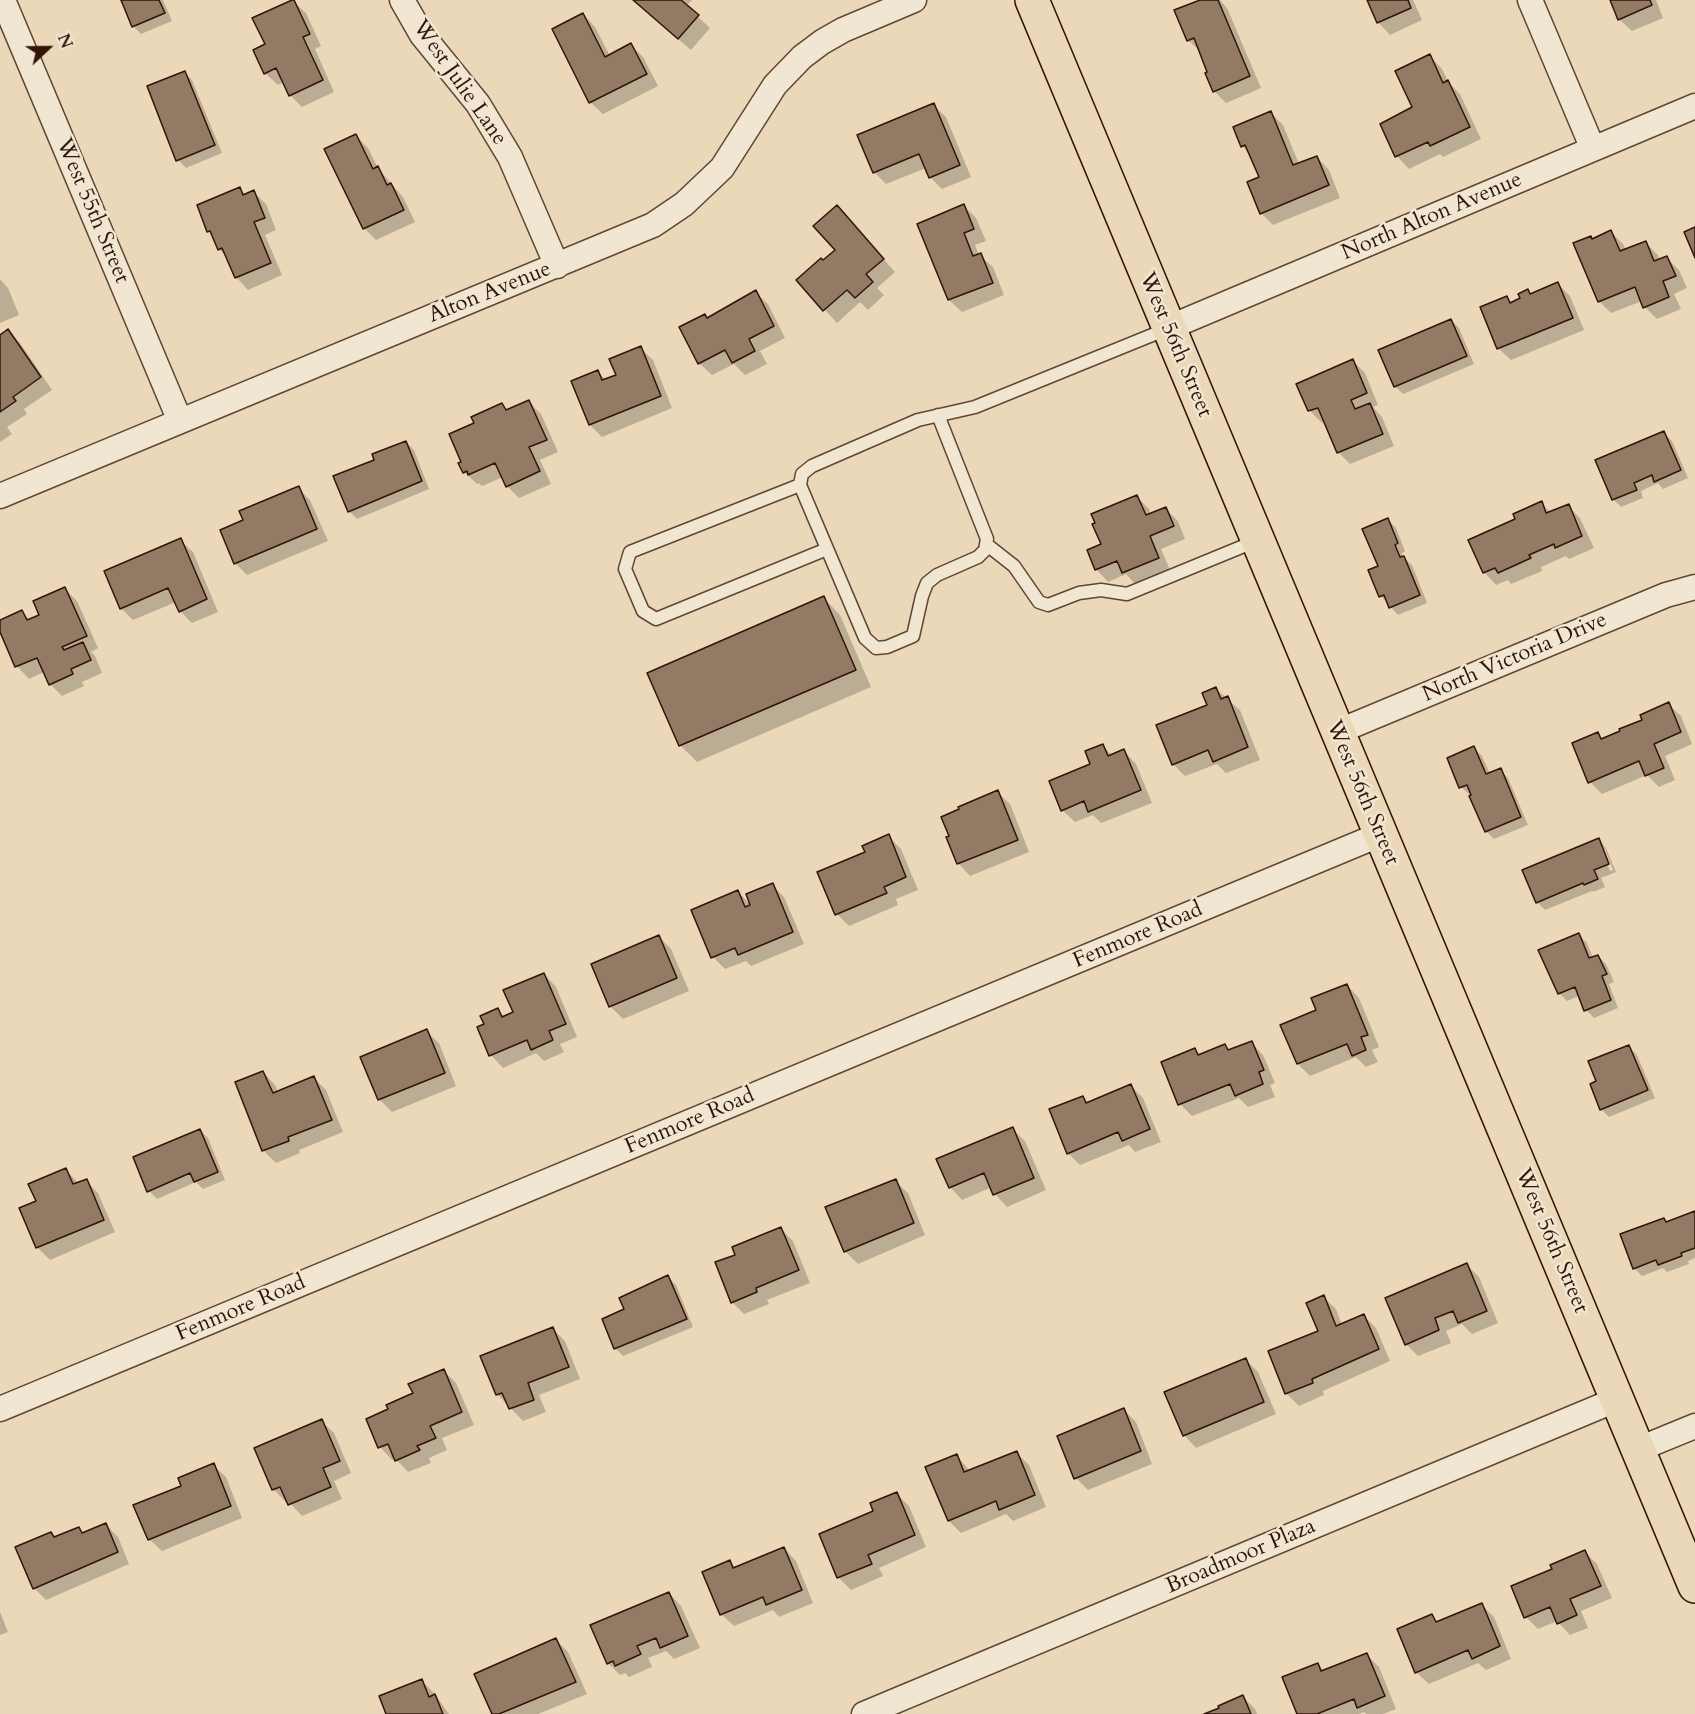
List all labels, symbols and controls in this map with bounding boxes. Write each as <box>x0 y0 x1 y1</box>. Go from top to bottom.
street label: West Julie Lane <box>406 15 512 151</box>
north arrow <box>18 18 78 78</box>
text: N <box>52 31 77 52</box>
street label: West 55th Street <box>50 135 134 287</box>
street label: North Alton Avenue <box>1338 167 1526 267</box>
street label: Alton Avenue <box>425 256 555 330</box>
street label: West 56th Street <box>1133 269 1217 421</box>
street label: North Victoria Drive <box>1419 607 1611 709</box>
street label: West 56th Street <box>1320 717 1404 869</box>
street label: Fenmore Road <box>1069 897 1207 975</box>
street label: Fenmore Road <box>621 1083 759 1161</box>
street label: West 56th Street <box>1509 1165 1593 1317</box>
street label: Fenmore Road <box>172 1270 310 1348</box>
street label: Broadmoor Plaza <box>1162 1514 1320 1600</box>

